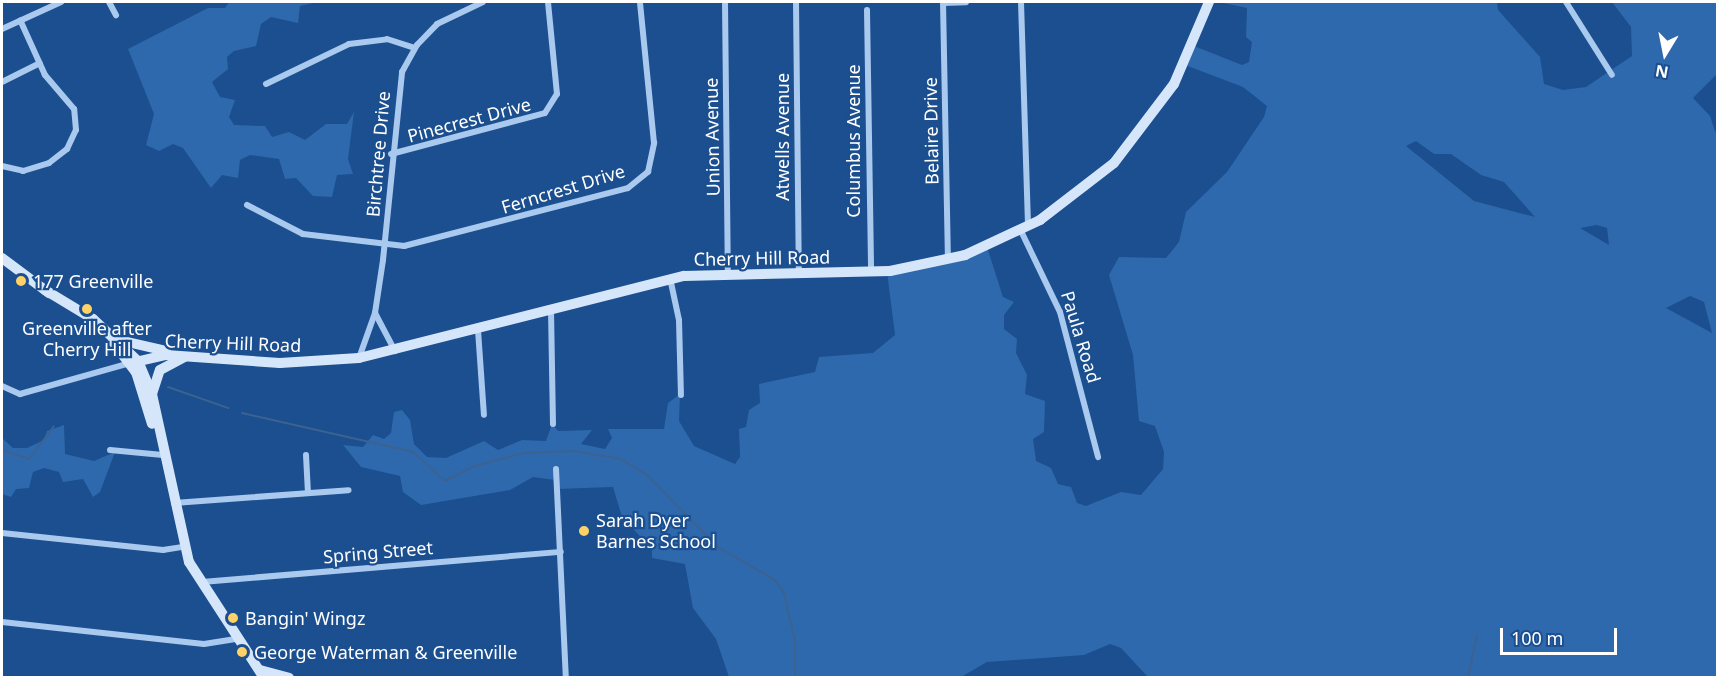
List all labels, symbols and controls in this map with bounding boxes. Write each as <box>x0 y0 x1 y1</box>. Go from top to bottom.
north arrow <box>1635 24 1695 84</box>
text: N <box>1654 60 1670 84</box>
street label: Columbus Avenue <box>842 64 864 218</box>
street label: Atwells Avenue <box>771 73 793 201</box>
street label: Union Avenue <box>700 77 724 197</box>
street label: Belaire Drive <box>919 77 943 185</box>
street label: Birchtree Drive <box>362 90 394 218</box>
street label: Pinecrest Drive <box>405 93 533 147</box>
street label: Ferncrest Drive <box>499 160 627 218</box>
street label: Cherry Hill Road <box>694 246 830 270</box>
place label: 177 Greenville <box>33 270 153 292</box>
marker: 177 Greenville <box>14 274 28 288</box>
street label: Paula Road <box>1057 289 1105 385</box>
marker: Greenville after Cherry Hill <box>80 302 94 316</box>
place label: Greenville after Cherry Hill <box>22 318 152 360</box>
street label: Cherry Hill Road <box>164 330 302 356</box>
place label: Sarah Dyer Barnes School <box>596 510 716 552</box>
marker: Sarah Dyer Barnes School <box>577 524 591 538</box>
street label: Spring Street <box>322 536 434 568</box>
place label: Bangin' Wingz <box>245 607 365 629</box>
marker: Bangin' Wingz <box>226 611 240 625</box>
scale bar <box>1503 616 1620 654</box>
text: 100 m <box>1511 626 1563 650</box>
place label: George Waterman & Greenville <box>254 641 517 663</box>
marker: George Waterman & Greenville <box>235 645 249 659</box>

